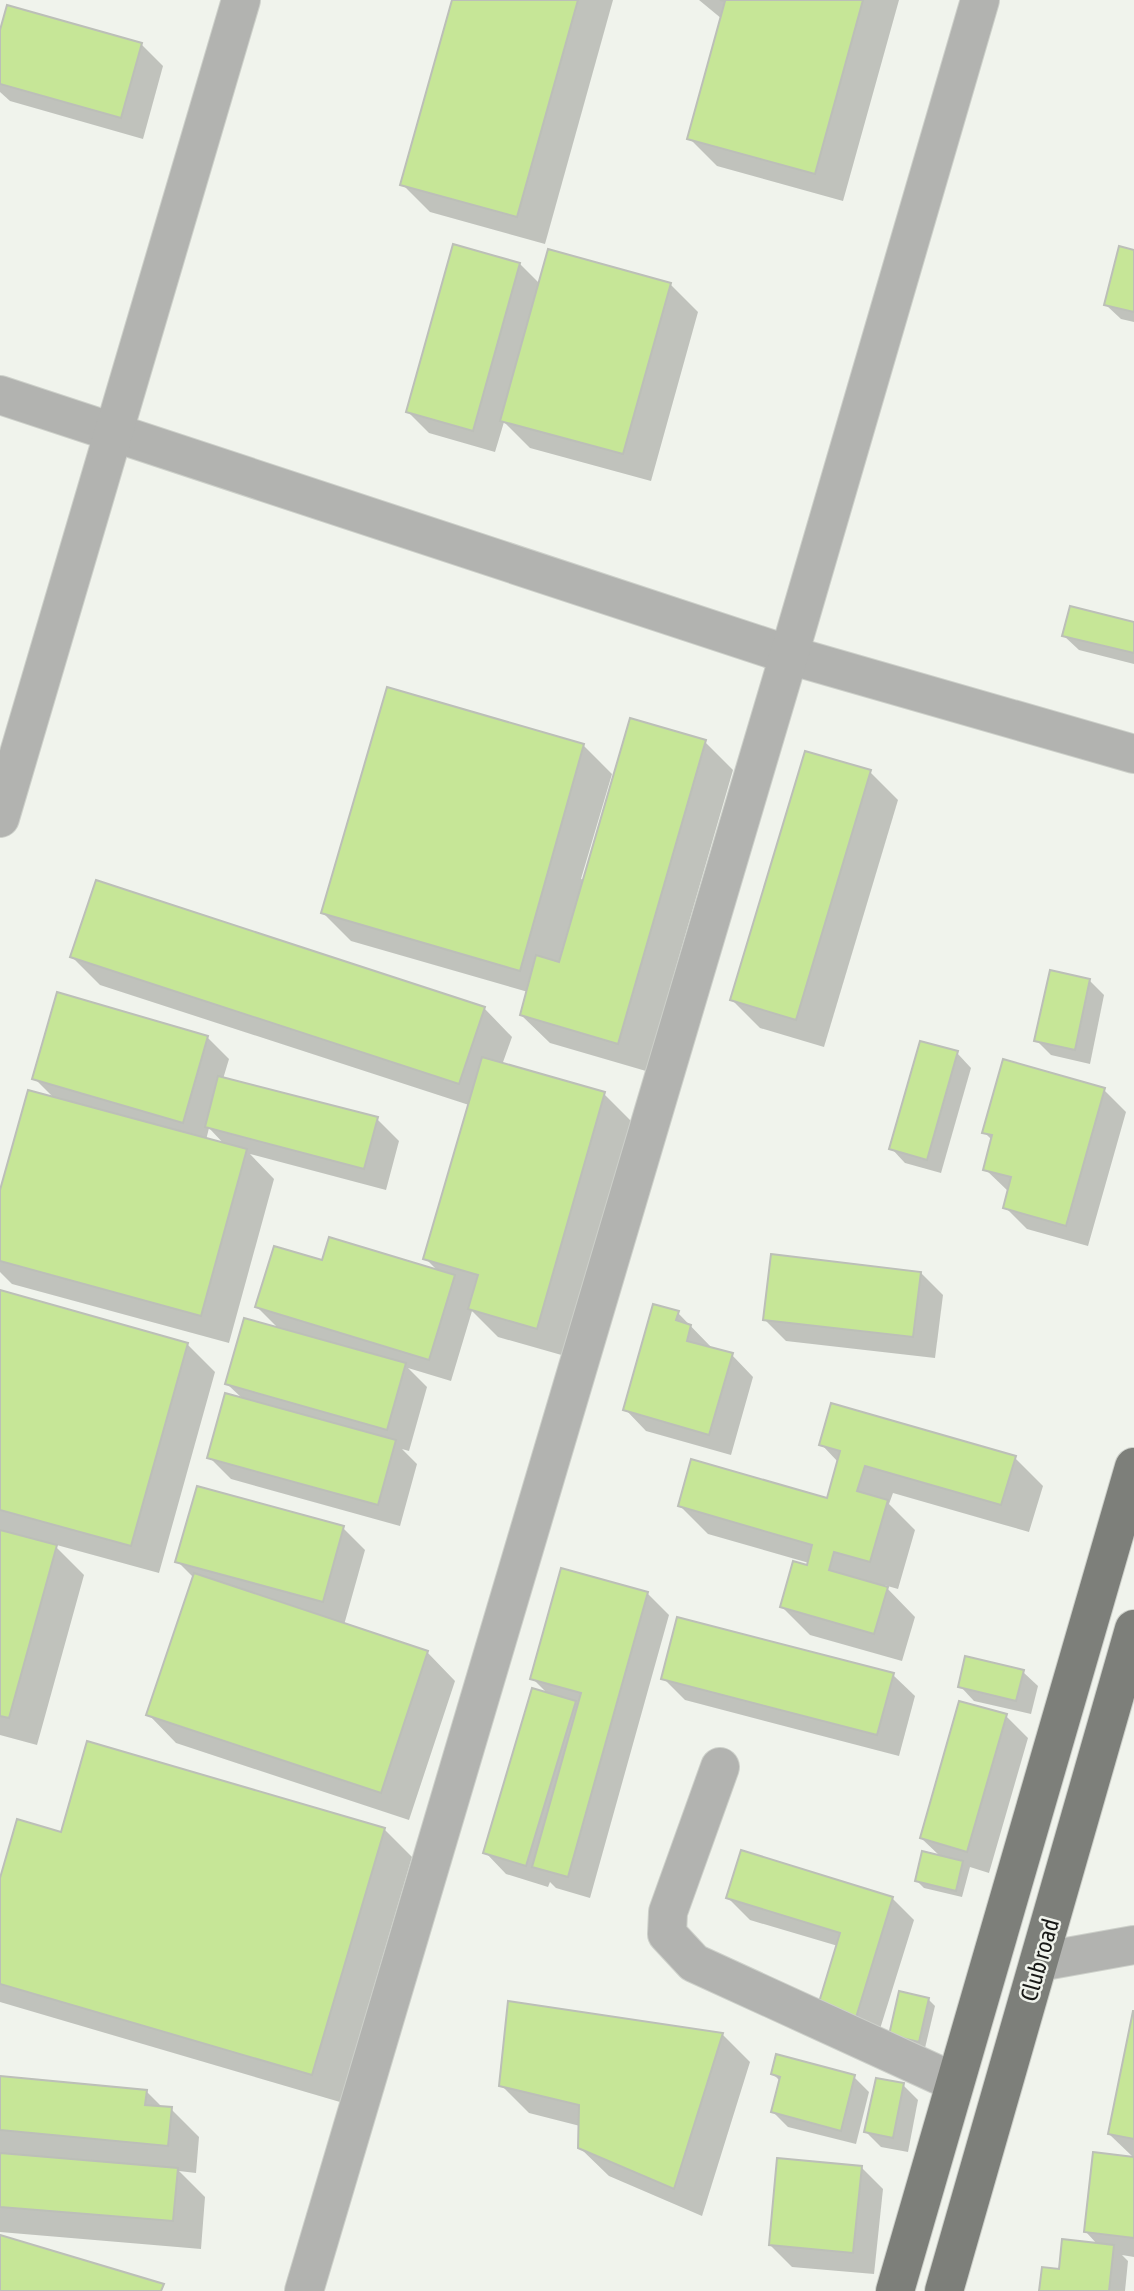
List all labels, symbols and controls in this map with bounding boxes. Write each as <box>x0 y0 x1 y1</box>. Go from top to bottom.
street label: Club road <box>1015 1916 1064 2004</box>

